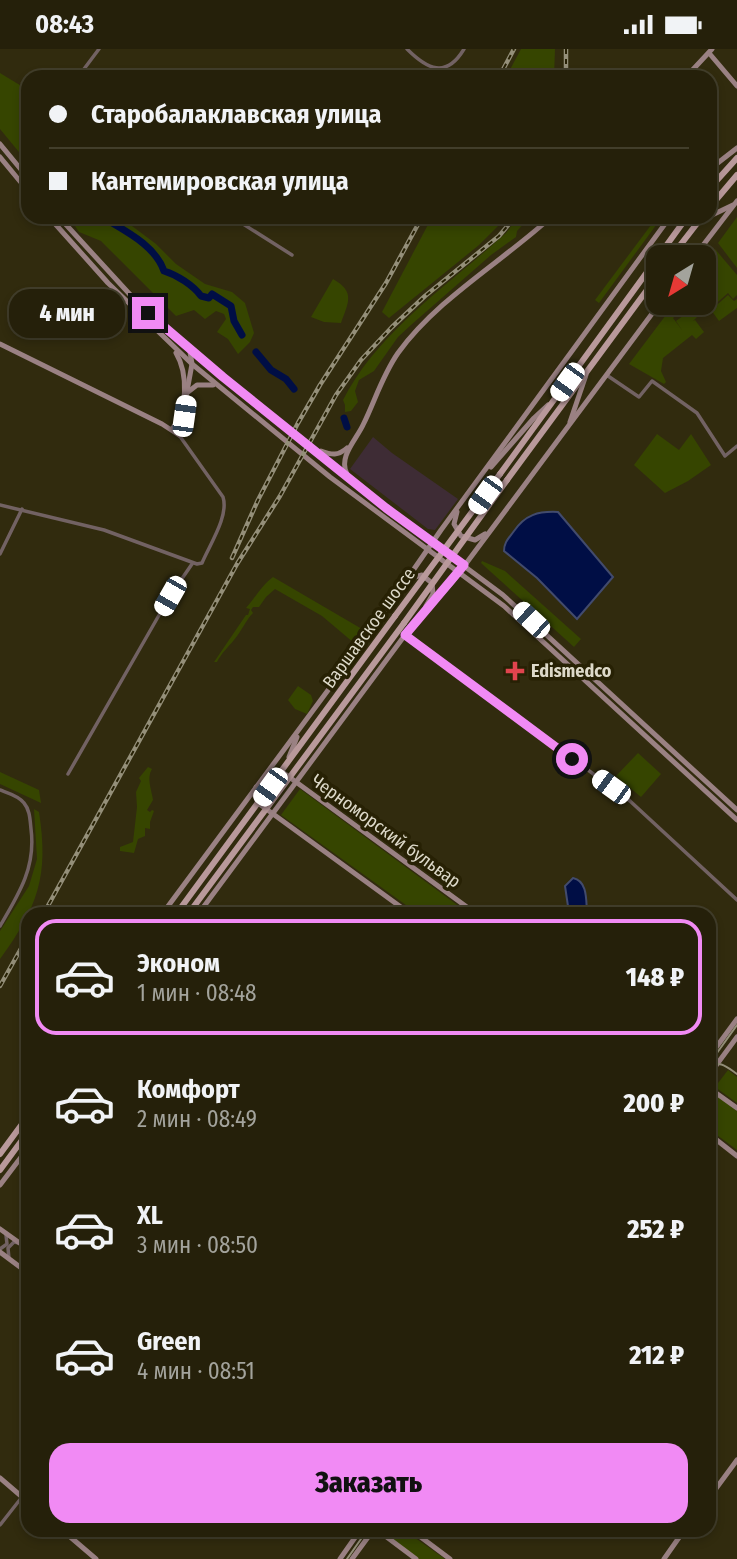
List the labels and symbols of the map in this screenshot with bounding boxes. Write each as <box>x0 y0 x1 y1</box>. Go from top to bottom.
north arrow <box>646 245 716 315</box>
callout: 4 мин <box>8 289 124 337</box>
route end <box>132 297 164 329</box>
car <box>547 359 588 405</box>
car <box>171 394 198 438</box>
car <box>465 472 506 518</box>
street label: Варшавское шоссе <box>318 563 420 692</box>
car <box>151 573 190 619</box>
car <box>509 598 554 642</box>
place label: Edismedco <box>531 660 612 682</box>
marker: Edismedco <box>505 661 525 681</box>
route start <box>556 743 588 775</box>
car <box>250 764 291 810</box>
car <box>588 766 635 808</box>
street label: Черноморский бульвар <box>307 769 465 893</box>

